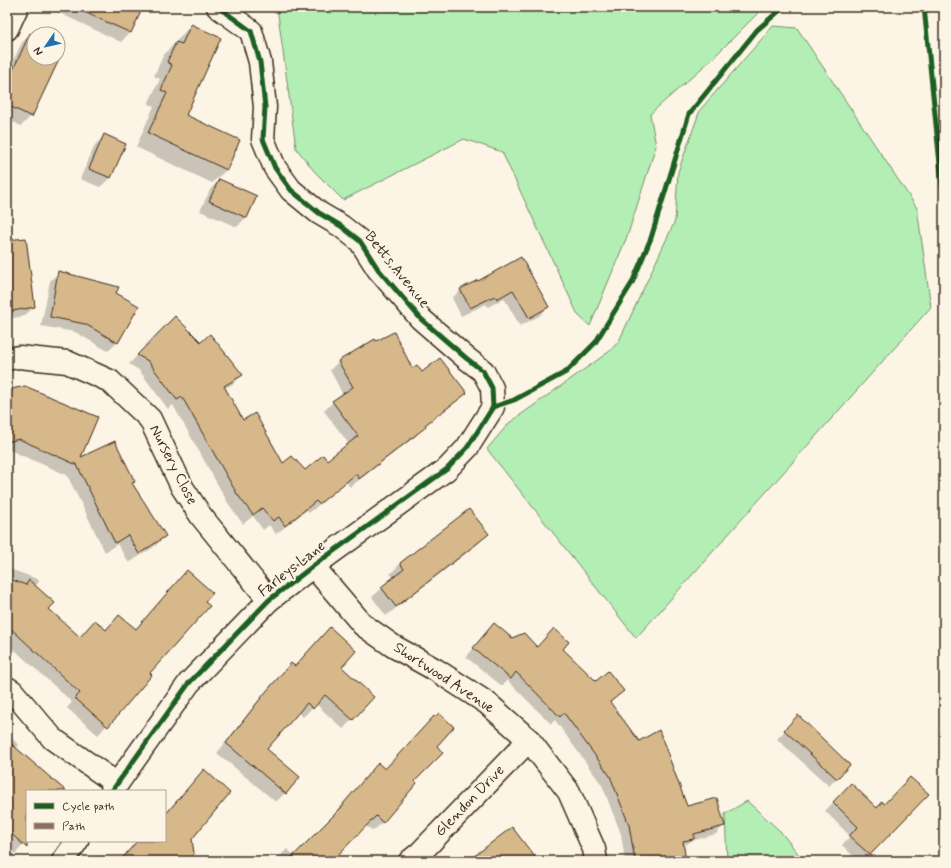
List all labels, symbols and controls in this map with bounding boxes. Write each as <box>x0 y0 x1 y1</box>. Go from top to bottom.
north arrow <box>26 26 66 66</box>
text: N <box>31 44 46 58</box>
street label: Betts Avenue <box>360 227 434 313</box>
street label: Nursery Close <box>144 422 202 509</box>
street label: Farleys Lane <box>254 536 330 602</box>
street label: Shortwood Avenue <box>390 638 498 718</box>
street label: Glendon Drive <box>431 761 509 841</box>
legend <box>26 790 166 842</box>
text: Cycle path <box>62 799 114 815</box>
text: Path <box>62 819 85 835</box>

